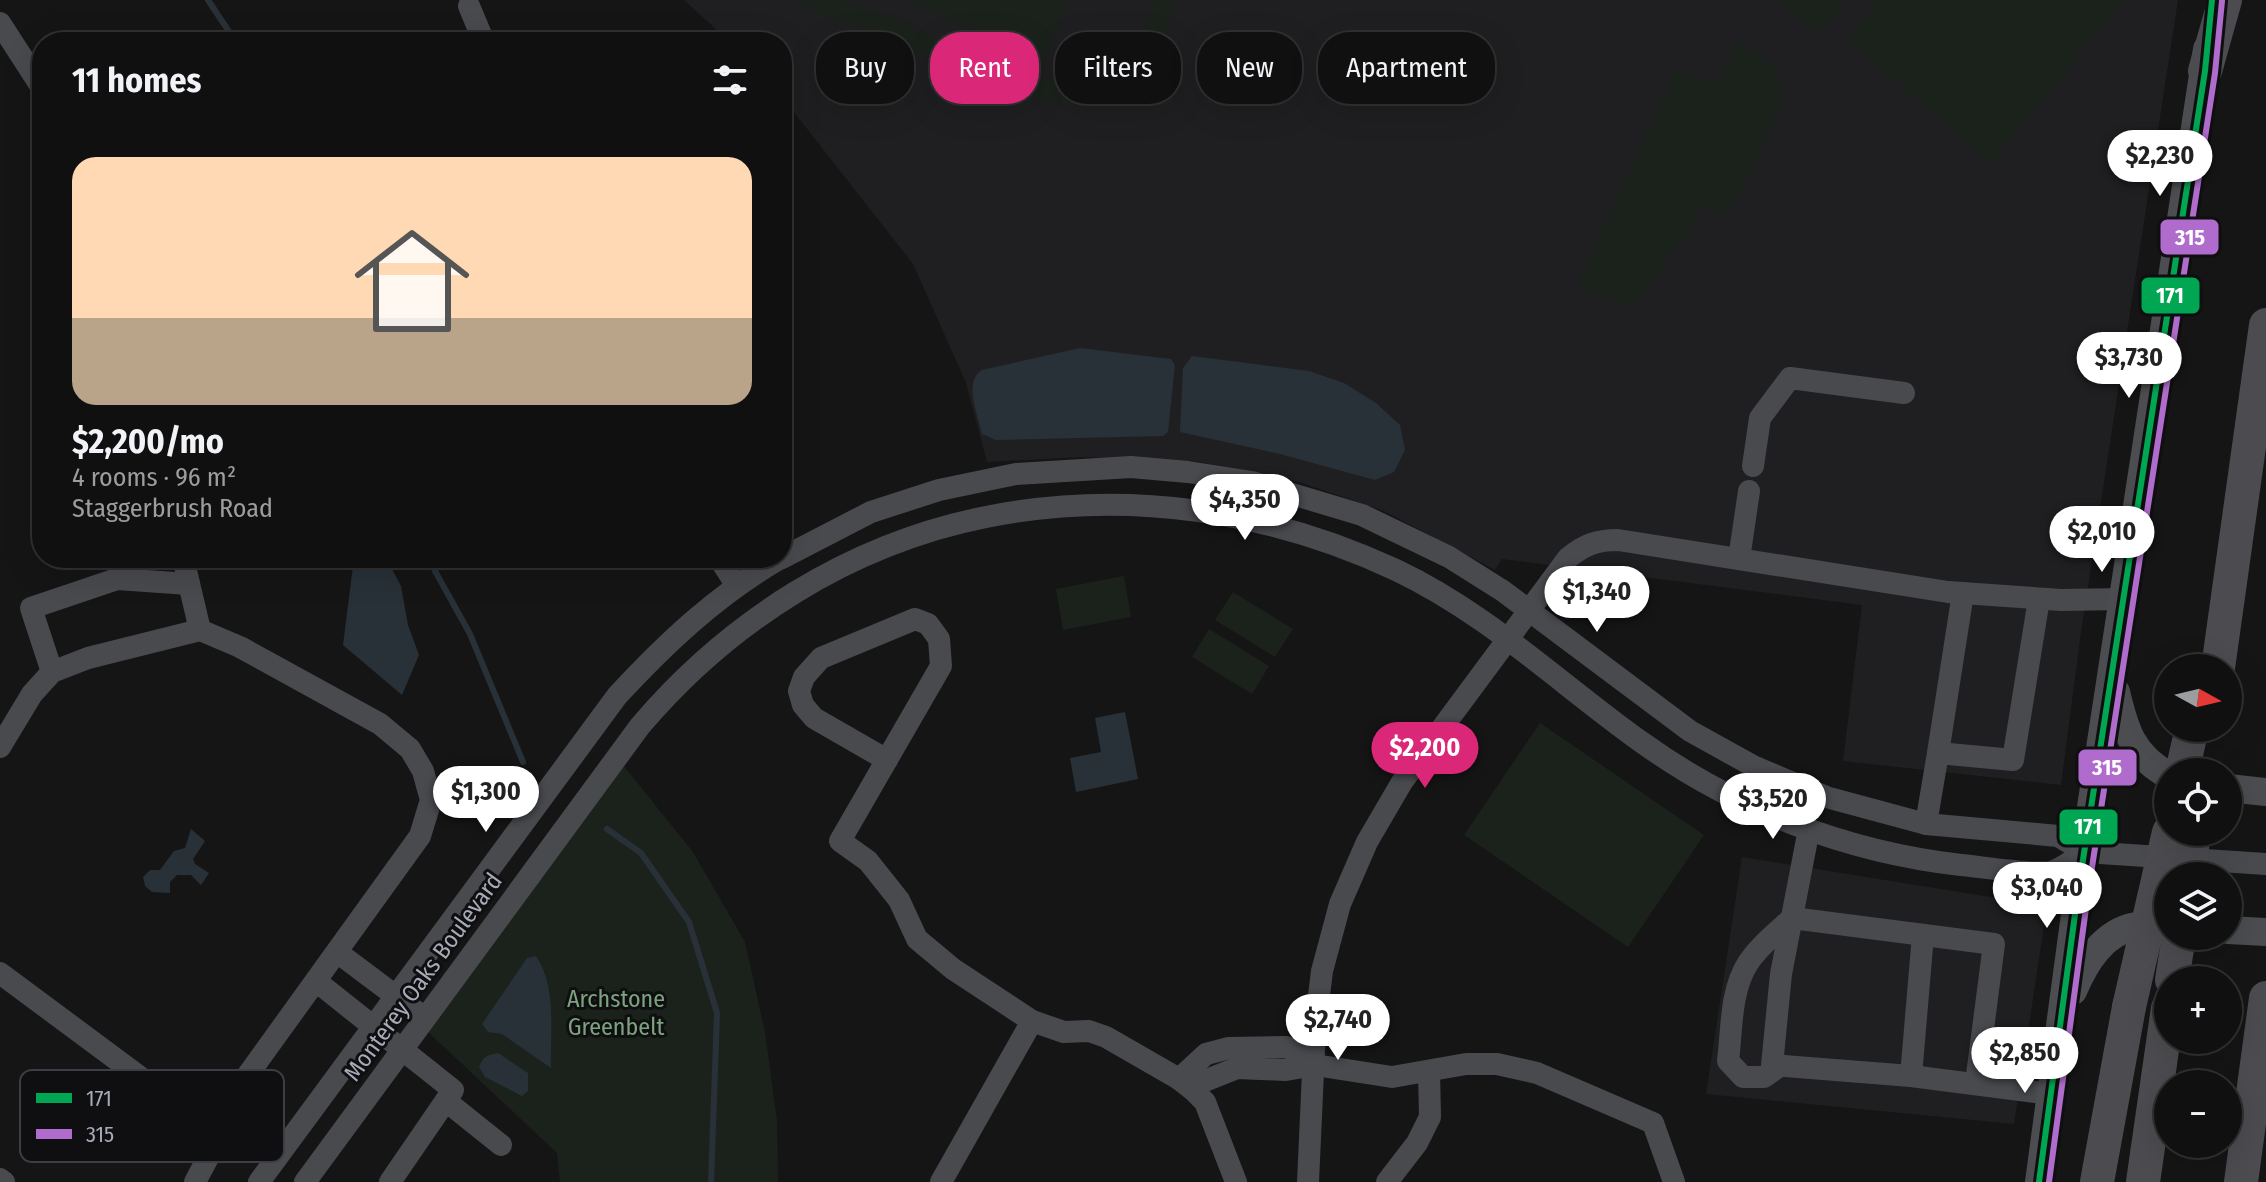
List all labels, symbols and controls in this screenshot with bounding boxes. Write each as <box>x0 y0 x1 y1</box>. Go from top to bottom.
chip: Buy <box>816 32 914 104</box>
chip: Rent <box>930 32 1039 104</box>
chip: Filters <box>1055 32 1181 104</box>
chip: New <box>1197 32 1302 104</box>
chip: Apartment <box>1318 32 1495 104</box>
icon: filters <box>708 58 752 102</box>
text: 11 homes <box>72 60 201 101</box>
pin: $2,230 <box>2095 130 2225 198</box>
text: $2,230 <box>2125 140 2195 171</box>
icon: home <box>340 209 484 353</box>
line badge: 315 <box>2159 218 2220 256</box>
text: 315 <box>2174 224 2205 251</box>
line badge: 171 <box>2140 276 2201 315</box>
text: 171 <box>2156 282 2184 309</box>
pin: $3,730 <box>2064 332 2194 400</box>
text: $3,730 <box>2095 342 2163 373</box>
text: $2,200/mo <box>72 421 224 462</box>
text: 4 rooms · 96 m² <box>72 462 236 493</box>
pin: $4,350 <box>1180 474 1310 542</box>
text: $4,350 <box>1209 484 1281 515</box>
text: Staggerbrush Road <box>72 493 273 524</box>
pin: $2,010 <box>2037 506 2167 574</box>
text: $2,010 <box>2067 516 2137 547</box>
pin: $1,340 <box>1532 566 1662 634</box>
text: $1,340 <box>1562 576 1632 607</box>
north arrow <box>2154 654 2242 742</box>
map controls <box>2154 654 2242 1158</box>
pin: $2,200 <box>1360 722 1490 790</box>
text: $2,200 <box>1389 732 1461 763</box>
line badge: 315 <box>2077 748 2138 787</box>
text: 315 <box>2091 754 2122 781</box>
button: locate <box>2154 758 2242 846</box>
pin: $1,300 <box>421 766 551 834</box>
pin: $3,520 <box>1708 773 1838 841</box>
text: $1,300 <box>451 776 521 807</box>
text: $3,520 <box>1738 783 1808 814</box>
line badge: 171 <box>2058 808 2119 846</box>
text: 171 <box>2074 813 2102 840</box>
pin: $3,040 <box>1982 862 2112 930</box>
button: layers <box>2154 862 2242 950</box>
street label: Monterey Oaks Boulevard <box>338 868 508 1086</box>
text: $3,040 <box>2011 872 2083 903</box>
button: + <box>2154 966 2242 1054</box>
park label: Archstone Greenbelt <box>567 985 665 1041</box>
pin: $2,740 <box>1273 994 1403 1062</box>
text: $2,740 <box>1304 1004 1372 1035</box>
pin: $2,850 <box>1960 1027 2090 1095</box>
text: $2,850 <box>1989 1037 2061 1068</box>
legend <box>20 1070 284 1162</box>
button: − <box>2154 1070 2242 1158</box>
text: 171 <box>86 1085 112 1112</box>
text: 315 <box>86 1121 114 1148</box>

